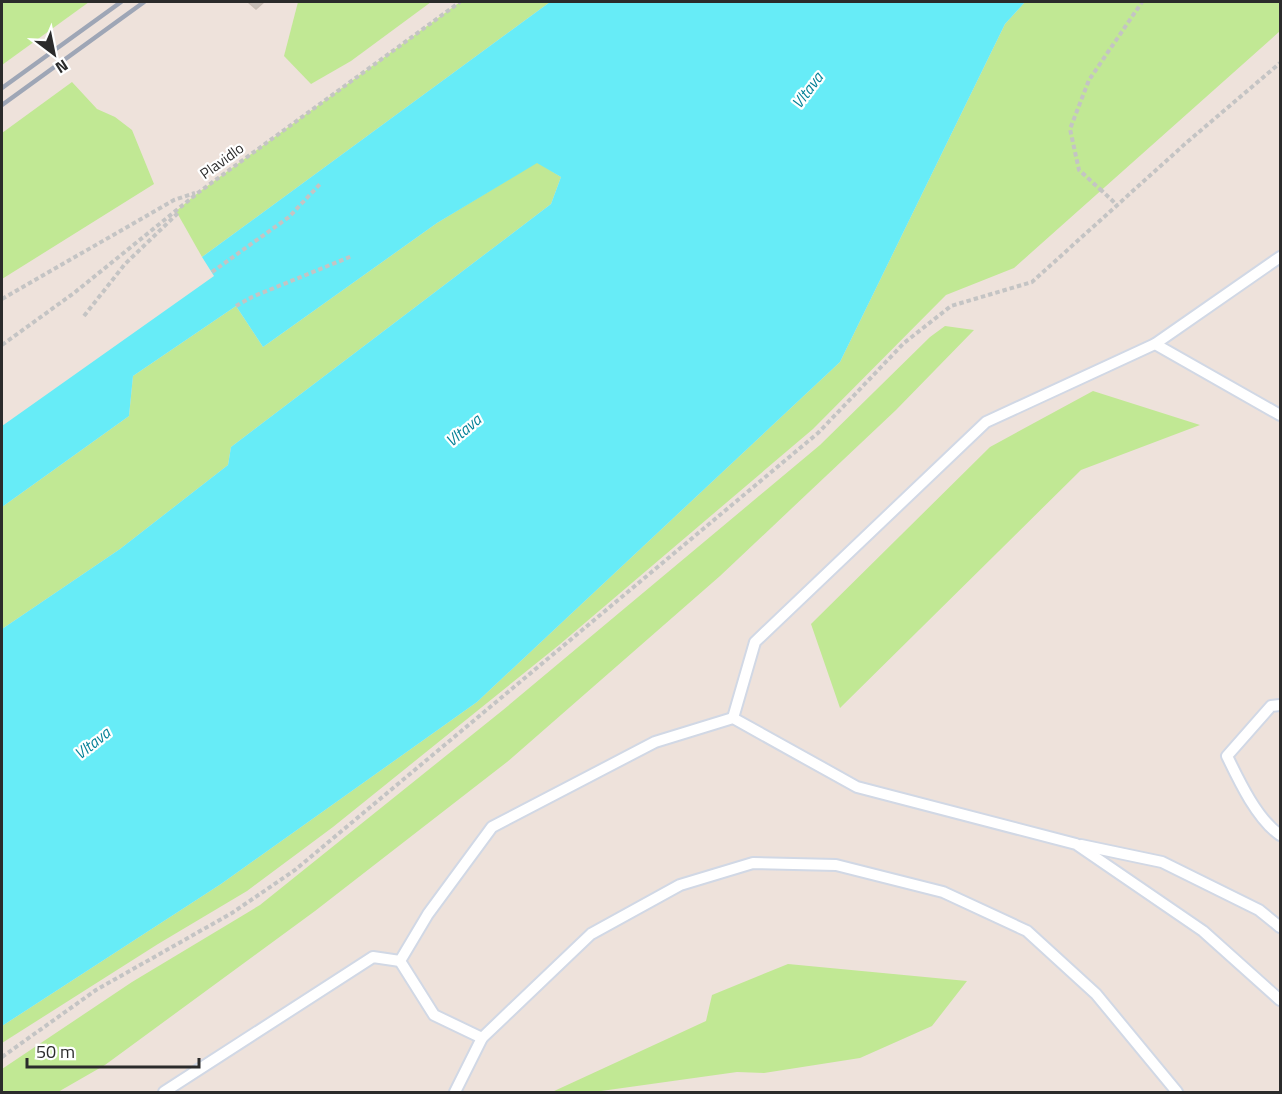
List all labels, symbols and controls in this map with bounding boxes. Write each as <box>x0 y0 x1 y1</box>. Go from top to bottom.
north arrow <box>24 24 84 84</box>
text: N <box>51 54 73 80</box>
water label: Vltava <box>785 66 829 113</box>
street label: Plavidlo <box>195 137 249 184</box>
water label: Vltava <box>440 407 487 452</box>
water label: Vltava <box>69 720 116 765</box>
scale bar <box>27 1031 200 1069</box>
text: 50 m <box>36 1038 75 1065</box>

